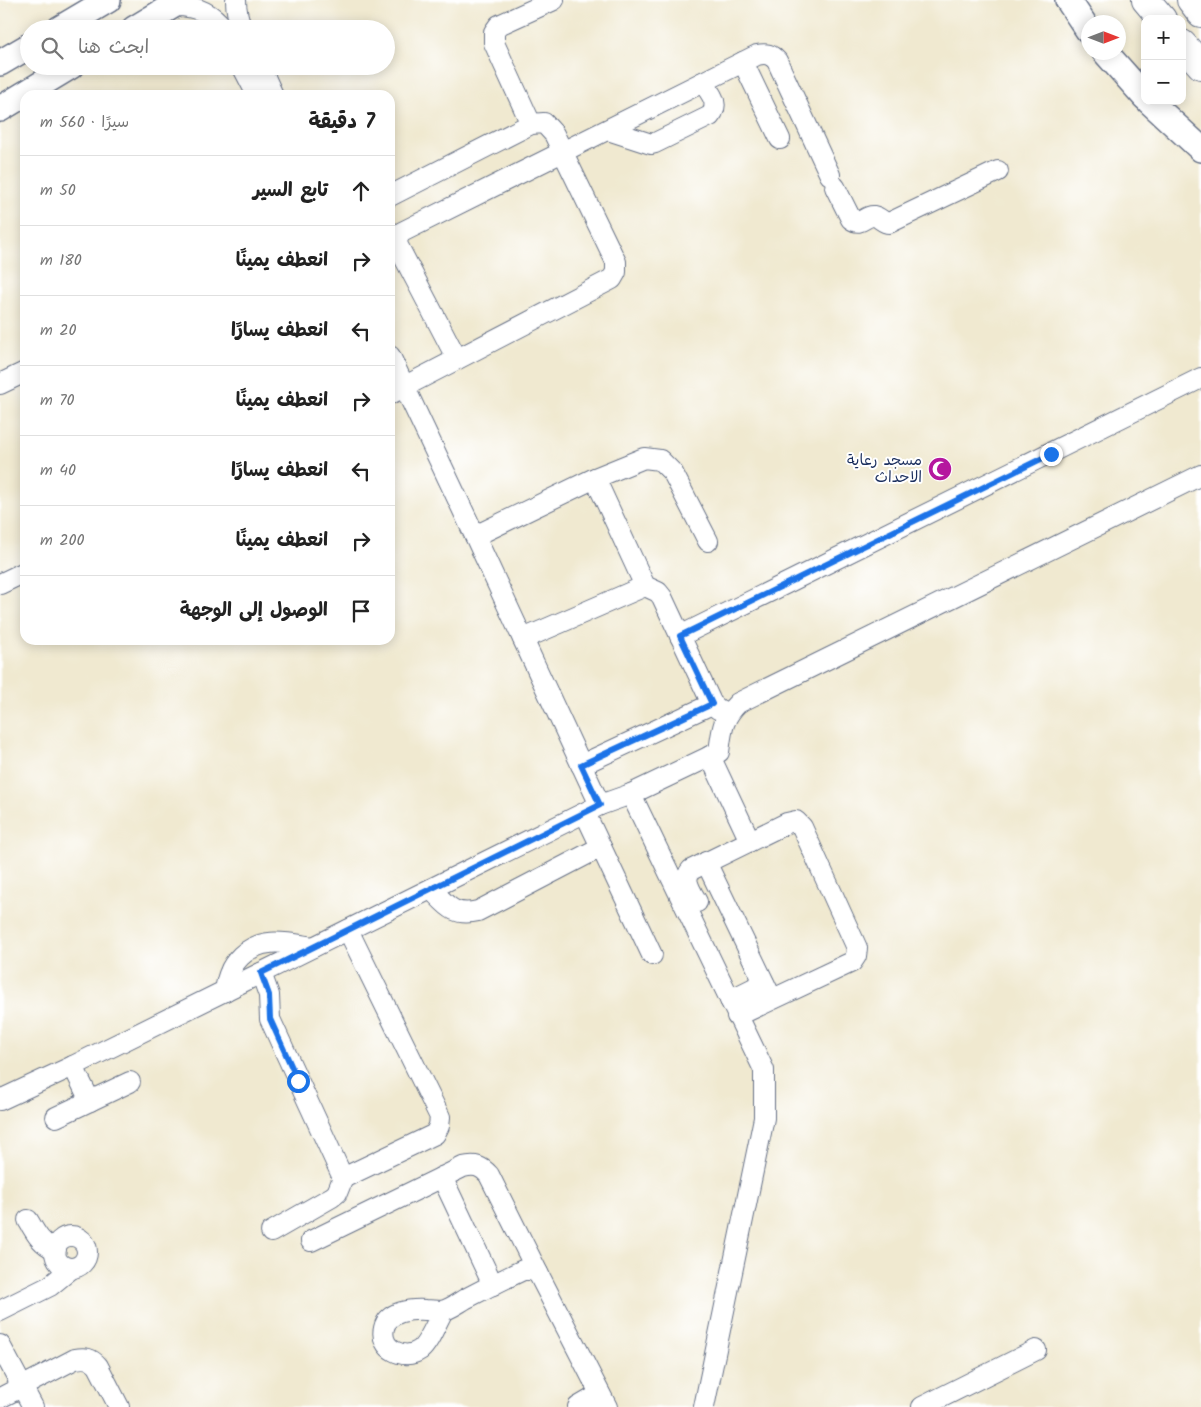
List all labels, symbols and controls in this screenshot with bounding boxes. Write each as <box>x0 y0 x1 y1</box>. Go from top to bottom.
north arrow <box>1081 15 1126 60</box>
map controls <box>1141 15 1186 105</box>
button: + <box>1141 15 1186 60</box>
search box <box>20 20 395 75</box>
text: ابحث هنا <box>78 33 149 63</box>
icon: search <box>38 34 66 62</box>
button: − <box>1141 60 1186 105</box>
text: 7 دقيقة <box>309 106 375 139</box>
text: سيرًا · 560 m <box>40 110 129 135</box>
text: تابع السير <box>253 176 328 206</box>
icon: ahead <box>347 177 375 205</box>
text: 50 m <box>40 178 76 203</box>
text: انعطف يمينًا <box>236 246 328 276</box>
icon: right <box>347 247 375 275</box>
text: 180 m <box>40 248 82 273</box>
text: انعطف يسارًا <box>231 316 328 346</box>
icon: left <box>347 317 375 345</box>
text: 20 m <box>40 318 76 343</box>
text: انعطف يمينًا <box>236 386 328 416</box>
icon: right <box>347 387 375 415</box>
text: 70 m <box>40 388 75 413</box>
route end <box>1040 443 1063 466</box>
place label: مسجد رعاية الاحداث <box>847 449 922 490</box>
text: انعطف يسارًا <box>231 456 328 486</box>
mosque icon: مسجد رعاية الاحداث <box>927 456 953 482</box>
icon: left <box>347 457 375 485</box>
text: 40 m <box>40 458 76 483</box>
text: انعطف يمينًا <box>236 526 328 556</box>
icon: right <box>347 527 375 555</box>
text: 200 m <box>40 528 84 553</box>
text: الوصول إلى الوجهة <box>180 596 328 626</box>
icon: arrive <box>347 597 375 625</box>
route start <box>287 1070 310 1093</box>

